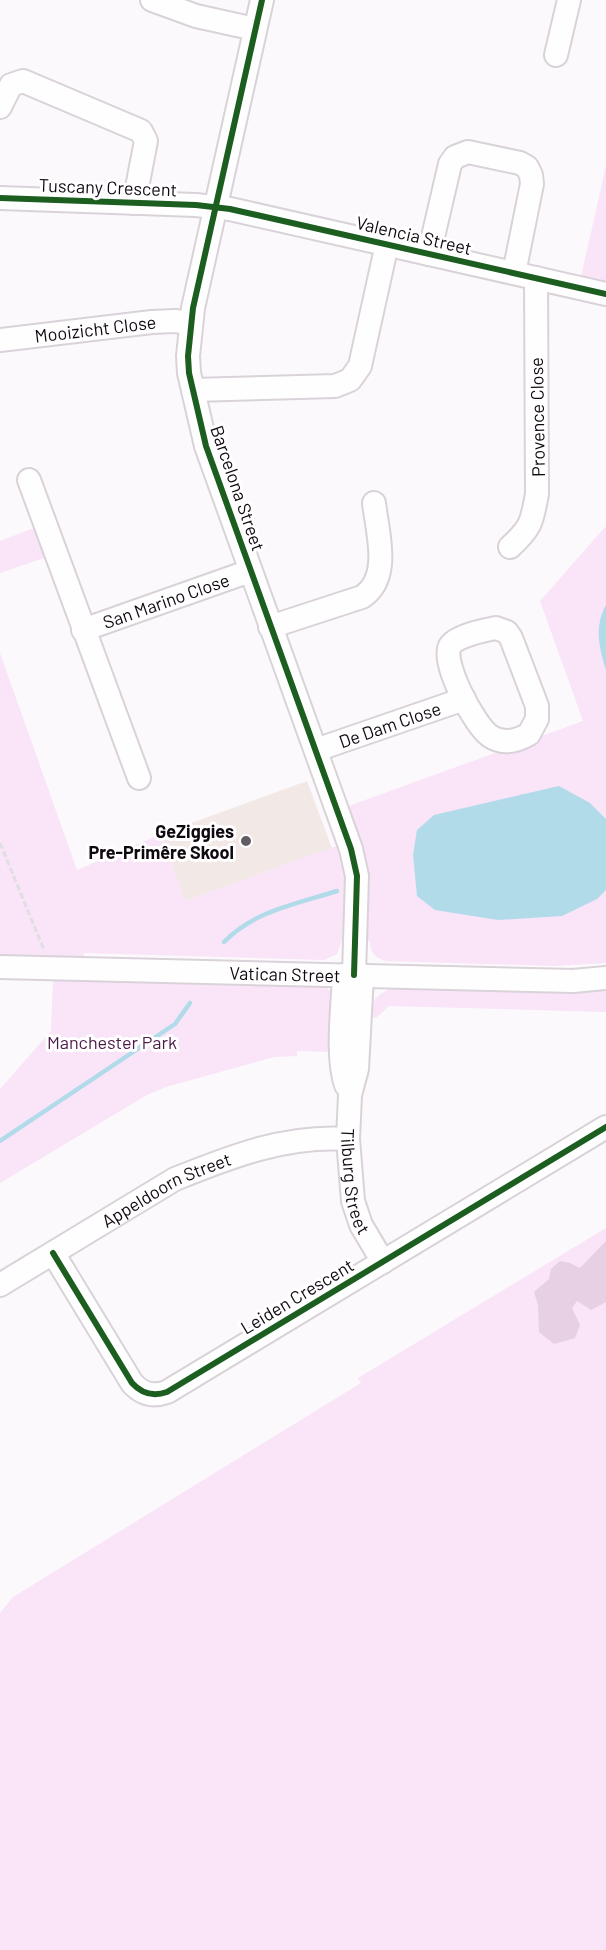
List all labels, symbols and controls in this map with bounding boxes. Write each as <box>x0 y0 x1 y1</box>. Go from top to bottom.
street label: Tuscany Crescent <box>38 174 178 200</box>
street label: Valencia Street <box>354 211 474 259</box>
street label: Mooizicht Close <box>33 311 157 347</box>
street label: Provence Close <box>525 357 549 477</box>
street label: Barcelona Street <box>206 422 270 554</box>
street label: San Marino Close <box>100 568 232 633</box>
street label: De Dam Close <box>336 697 444 752</box>
place label: GeZiggies Pre-Primêre Skool <box>88 820 234 863</box>
marker: GeZiggies Pre-Primêre Skool <box>239 834 253 848</box>
street label: Vatican Street <box>229 962 341 986</box>
park label: Manchester Park <box>47 1031 177 1053</box>
street label: Tilburg Street <box>337 1128 375 1238</box>
street label: Appeldoorn Street <box>97 1148 234 1232</box>
street label: Leiden Crescent <box>237 1254 357 1338</box>

